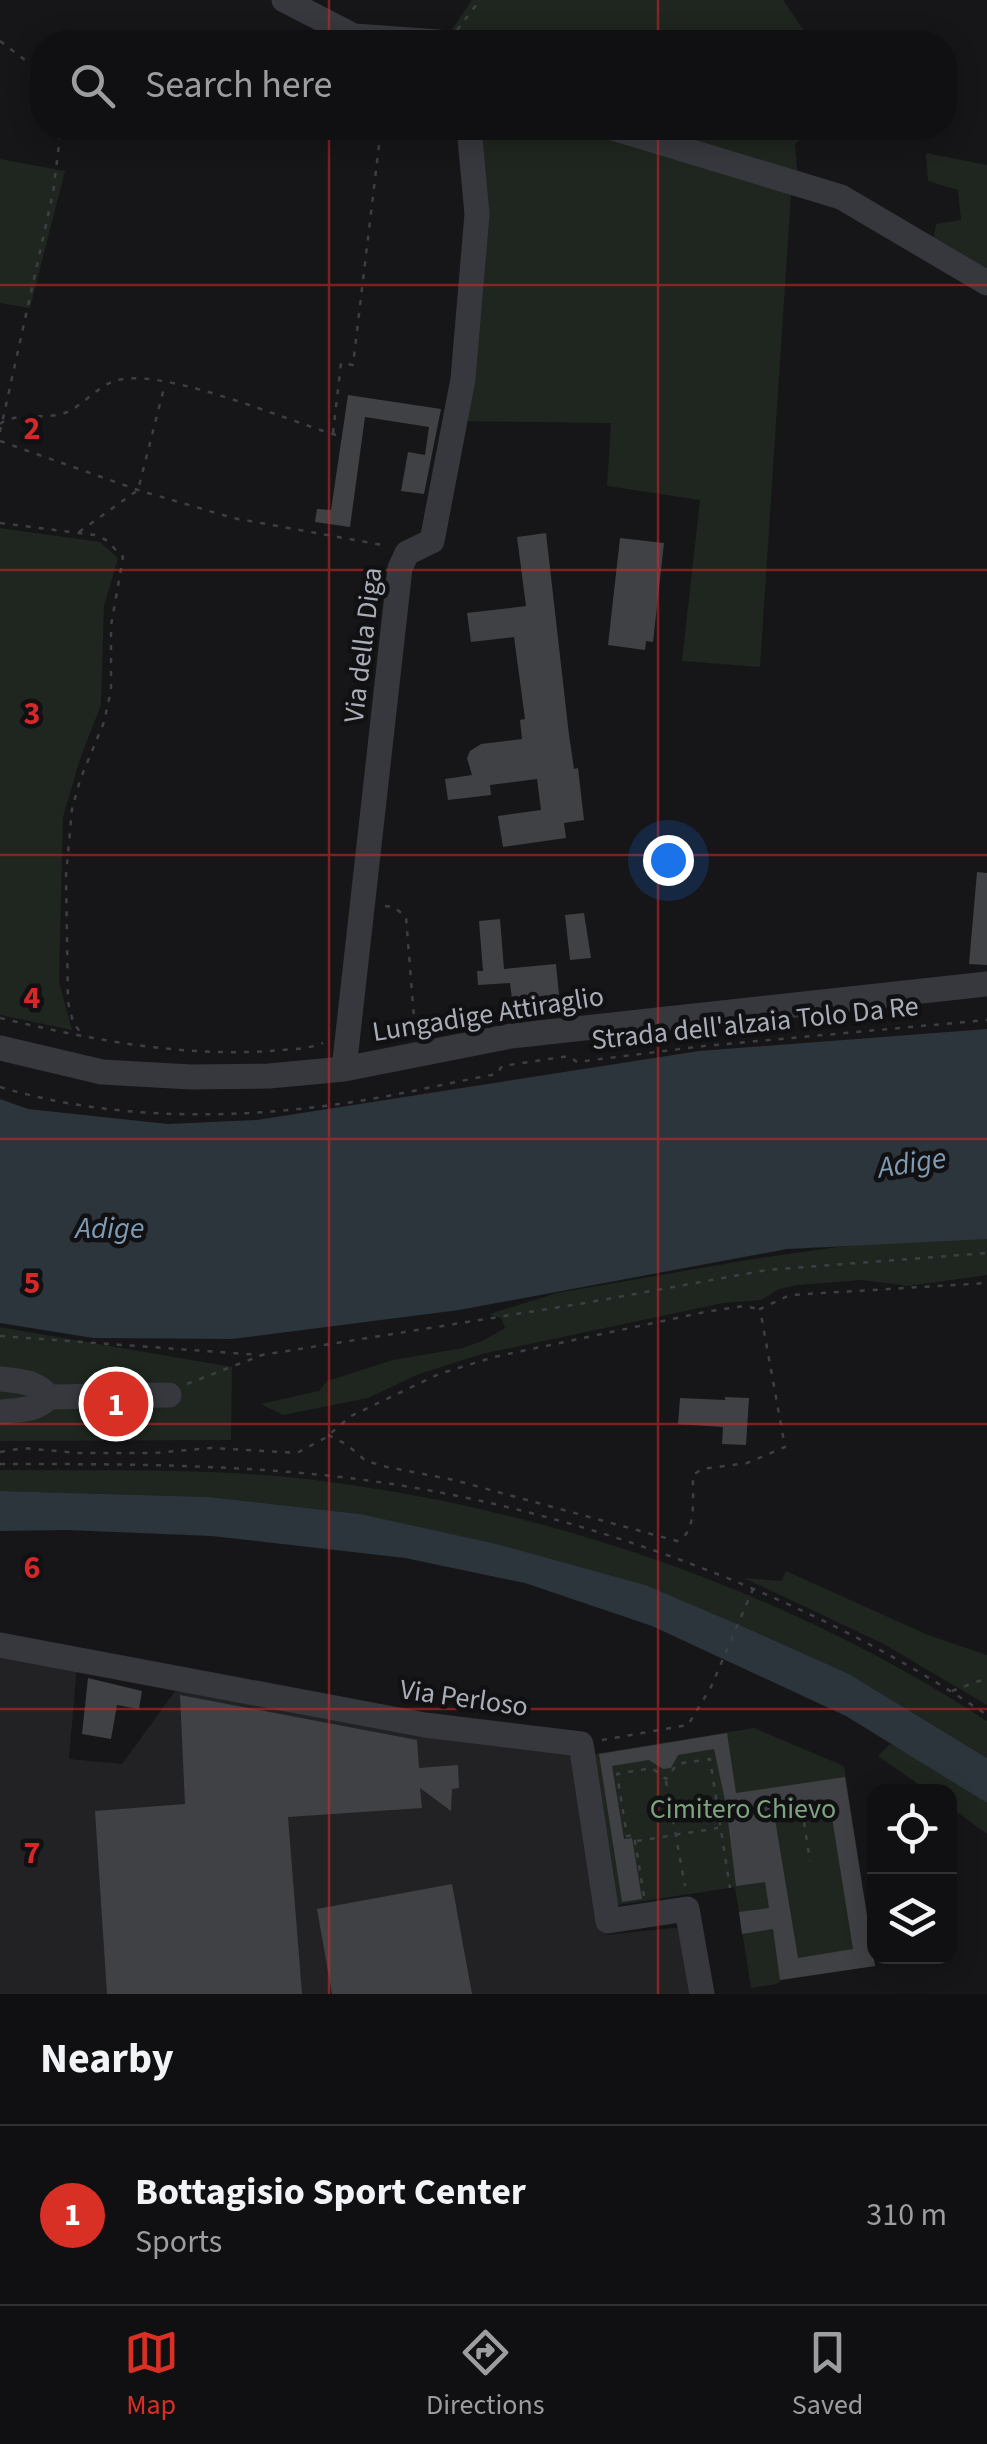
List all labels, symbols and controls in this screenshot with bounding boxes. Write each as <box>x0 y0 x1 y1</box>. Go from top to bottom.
search box <box>30 30 957 140</box>
icon: search <box>65 58 120 113</box>
text: Search here <box>145 58 332 112</box>
text: 2 <box>24 406 40 452</box>
street label: Via della Diga <box>334 565 392 725</box>
text: 3 <box>24 691 40 737</box>
your location <box>643 835 694 886</box>
text: 4 <box>24 975 41 1021</box>
street label: Lungadige Attiraglio <box>369 976 607 1052</box>
street label: Strada dell'alzaia Tolo Da Re <box>589 986 921 1060</box>
water label: Adige <box>873 1136 949 1190</box>
water label: Adige <box>74 1207 144 1250</box>
text: 5 <box>24 1260 40 1306</box>
pin: 1 <box>84 1366 148 1442</box>
text: 6 <box>24 1545 40 1591</box>
street label: Via Perloso <box>397 1669 531 1727</box>
map controls <box>867 1784 957 1964</box>
button: locate <box>867 1784 957 1874</box>
park label: Cimitero Chievo <box>650 1789 836 1829</box>
text: 7 <box>24 1830 40 1876</box>
button: layers <box>867 1874 957 1964</box>
text: Nearby <box>40 2029 174 2089</box>
text: Bottagisio Sport Center <box>135 2165 526 2219</box>
text: 1 <box>64 2192 81 2238</box>
text: 310 m <box>866 2192 947 2238</box>
text: Sports <box>135 2219 222 2265</box>
tab: Map <box>124 2325 179 2425</box>
tab: Directions <box>426 2325 545 2425</box>
tab: Saved <box>792 2325 863 2425</box>

